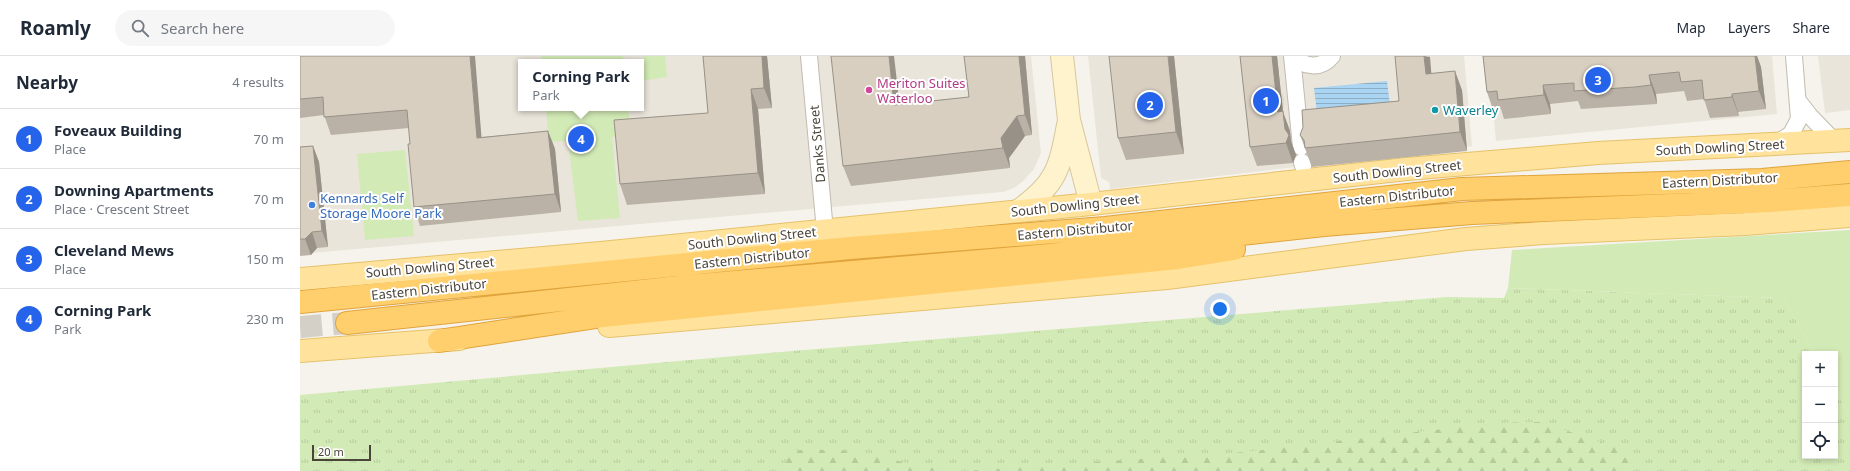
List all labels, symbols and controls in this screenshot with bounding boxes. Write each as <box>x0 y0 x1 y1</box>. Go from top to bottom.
search box <box>115 10 395 46</box>
text: Roamly <box>20 15 91 41</box>
icon: search <box>129 17 151 39</box>
text: Search here <box>161 18 244 38</box>
text: Map <box>1677 18 1706 37</box>
text: Layers <box>1728 18 1770 37</box>
text: Share <box>1792 18 1830 37</box>
popup <box>518 59 644 111</box>
pin: 3 <box>1585 65 1611 95</box>
text: Corning Park <box>532 66 630 86</box>
text: Nearby <box>16 71 78 94</box>
text: 4 results <box>232 73 284 91</box>
place label: Meriton Suites Waterloo <box>877 74 966 107</box>
marker: Meriton Suites Waterloo <box>864 85 874 95</box>
text: Park <box>532 86 560 104</box>
pin: 1 <box>1253 86 1279 116</box>
pin: 2 <box>1137 90 1163 120</box>
place label: Waverley <box>1443 101 1499 119</box>
street label: Danks Street <box>805 104 829 183</box>
marker: Waverley <box>1430 105 1440 115</box>
text: Foveaux Building <box>54 120 182 140</box>
pin: 4 <box>568 124 594 154</box>
text: 1 <box>25 130 33 148</box>
text: 70 m <box>254 130 284 148</box>
street label: South Dowling Street <box>1655 135 1785 159</box>
text: Place <box>54 140 86 158</box>
street label: South Dowling Street <box>1332 155 1462 187</box>
street label: Eastern Distributor <box>1662 168 1779 192</box>
text: Downing Apartments <box>54 180 214 200</box>
street label: Eastern Distributor <box>1338 181 1456 211</box>
place label: Kennards Self Storage Moore Park <box>320 189 442 222</box>
street label: South Dowling Street <box>1010 189 1140 221</box>
text: 2 <box>25 190 33 208</box>
text: 70 m <box>254 190 284 208</box>
text: Place · Crescent Street <box>54 200 189 218</box>
marker: Kennards Self Storage Moore Park <box>307 200 317 210</box>
street label: Eastern Distributor <box>1016 216 1134 244</box>
street label: South Dowling Street <box>687 222 817 254</box>
text: Cleveland Mews <box>54 240 174 260</box>
street label: Eastern Distributor <box>693 243 811 273</box>
text: 3 <box>25 250 33 268</box>
text: 150 m <box>246 250 284 268</box>
street label: South Dowling Street <box>365 252 495 282</box>
text: Place <box>54 260 86 278</box>
street label: Eastern Distributor <box>370 274 488 304</box>
your location <box>1210 299 1230 319</box>
text: Corning Park <box>54 300 151 320</box>
text: 4 <box>25 310 33 328</box>
text: 230 m <box>246 310 284 328</box>
text: Park <box>54 320 81 338</box>
map controls <box>1802 351 1838 459</box>
button: + <box>1802 351 1838 387</box>
button: − <box>1802 387 1838 423</box>
button: locate <box>1802 423 1838 459</box>
scale bar <box>312 443 371 462</box>
text: 20 m <box>318 444 344 459</box>

